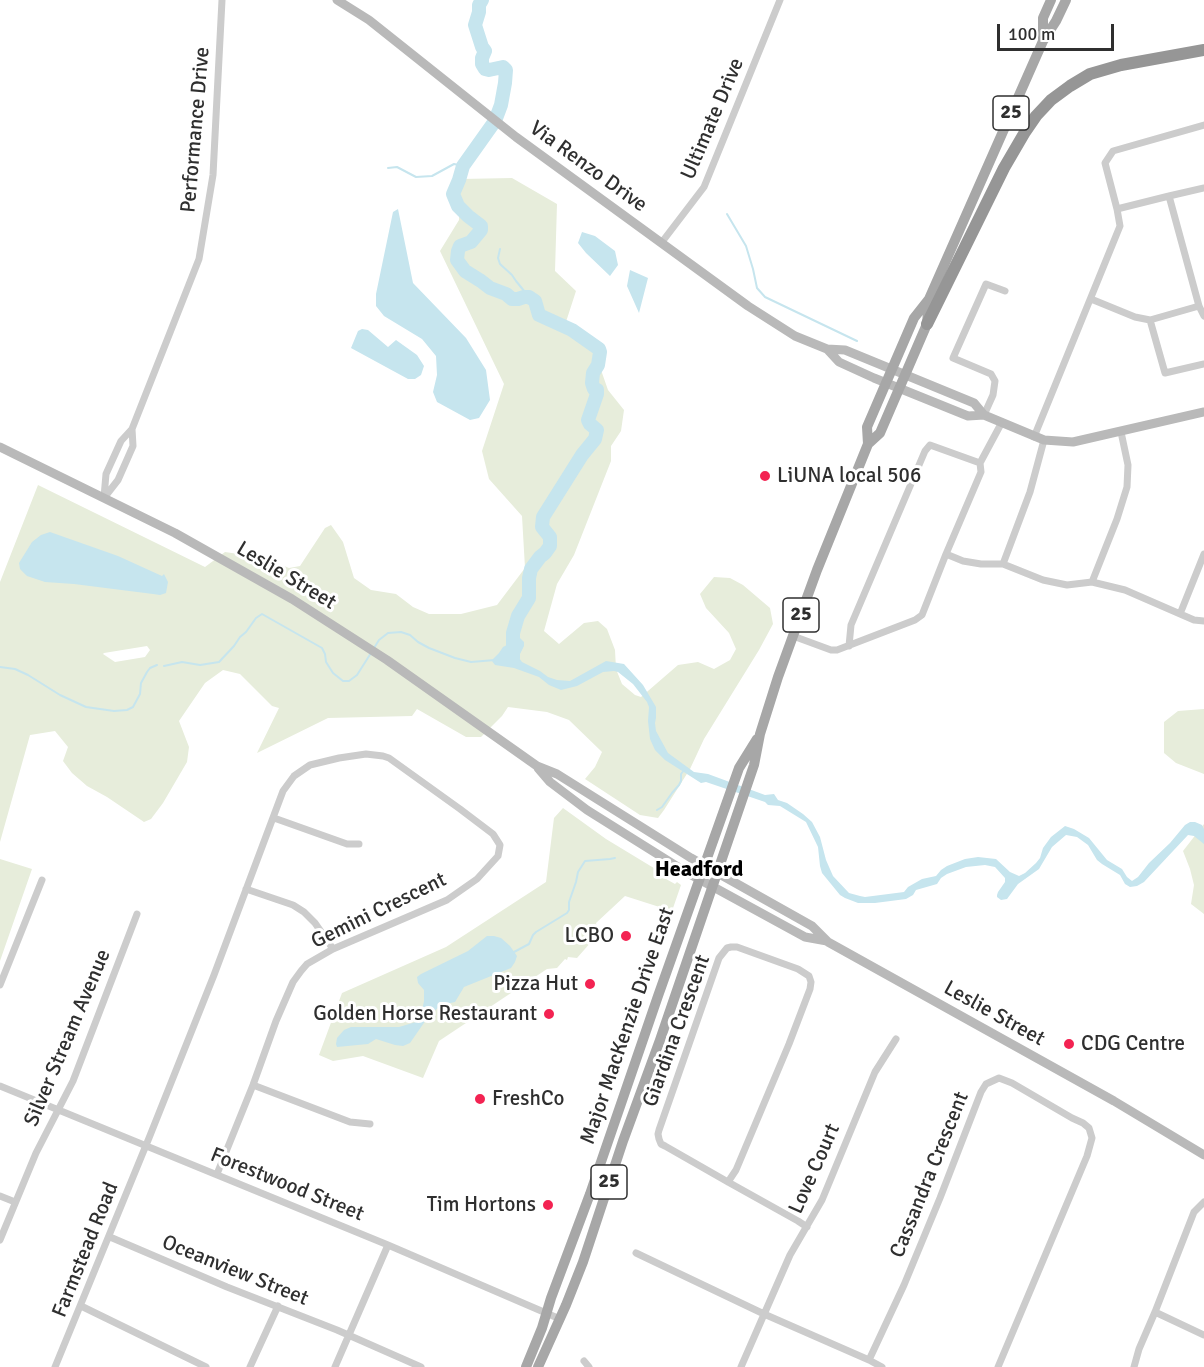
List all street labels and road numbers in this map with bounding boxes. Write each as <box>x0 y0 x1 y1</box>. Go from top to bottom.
street label: Performance Drive <box>176 46 216 214</box>
street label: Ultimate Drive <box>676 54 750 184</box>
road number: 25 <box>993 96 1029 130</box>
street label: Via Renzo Drive <box>524 116 652 218</box>
street label: Leslie Street <box>232 536 340 616</box>
road number: 25 <box>783 598 819 632</box>
street label: Gemini Crescent <box>307 867 451 955</box>
street label: Major MacKenzie Drive East <box>576 904 680 1148</box>
street label: Silver Stream Avenue <box>19 946 117 1130</box>
street label: Giardina Crescent <box>638 952 716 1110</box>
street label: Leslie Street <box>939 976 1049 1052</box>
street label: Cassandra Crescent <box>885 1088 975 1262</box>
street label: Love Court <box>784 1120 846 1218</box>
street label: Forestwood Street <box>207 1143 367 1227</box>
road number: 25 <box>591 1165 627 1199</box>
street label: Farmstead Road <box>47 1179 125 1321</box>
street label: Oceanview Street <box>158 1230 312 1312</box>

